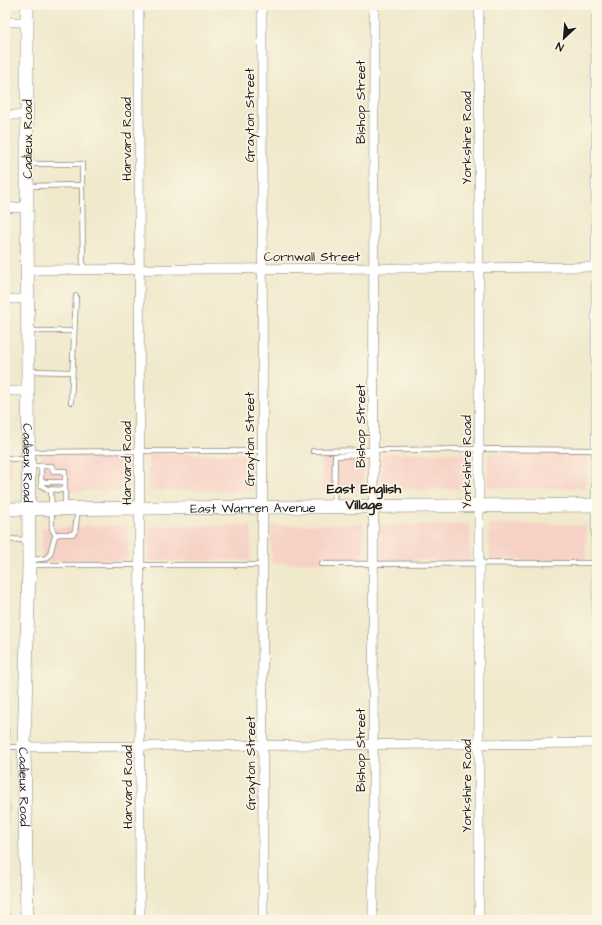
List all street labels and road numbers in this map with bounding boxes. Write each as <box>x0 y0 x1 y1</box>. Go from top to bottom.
street label: Bishop Street <box>352 59 370 144</box>
street label: Grayton Street <box>241 67 260 162</box>
street label: Yorkshire Road <box>458 91 476 185</box>
street label: Harvard Road <box>118 97 136 181</box>
street label: Cadieux Road <box>19 99 37 179</box>
street label: Cornwall Street <box>264 248 361 266</box>
street label: Bishop Street <box>352 383 370 468</box>
street label: Grayton Street <box>241 391 260 486</box>
street label: Yorkshire Road <box>458 415 476 509</box>
street label: Harvard Road <box>118 421 136 505</box>
street label: Cadieux Road <box>18 423 37 503</box>
street label: East Warren Avenue <box>190 499 316 518</box>
street label: Bishop Street <box>352 707 370 792</box>
street label: Grayton Street <box>242 715 261 810</box>
street label: Yorkshire Road <box>458 739 476 833</box>
street label: Harvard Road <box>119 745 137 829</box>
street label: Cadieux Road <box>14 747 33 827</box>

